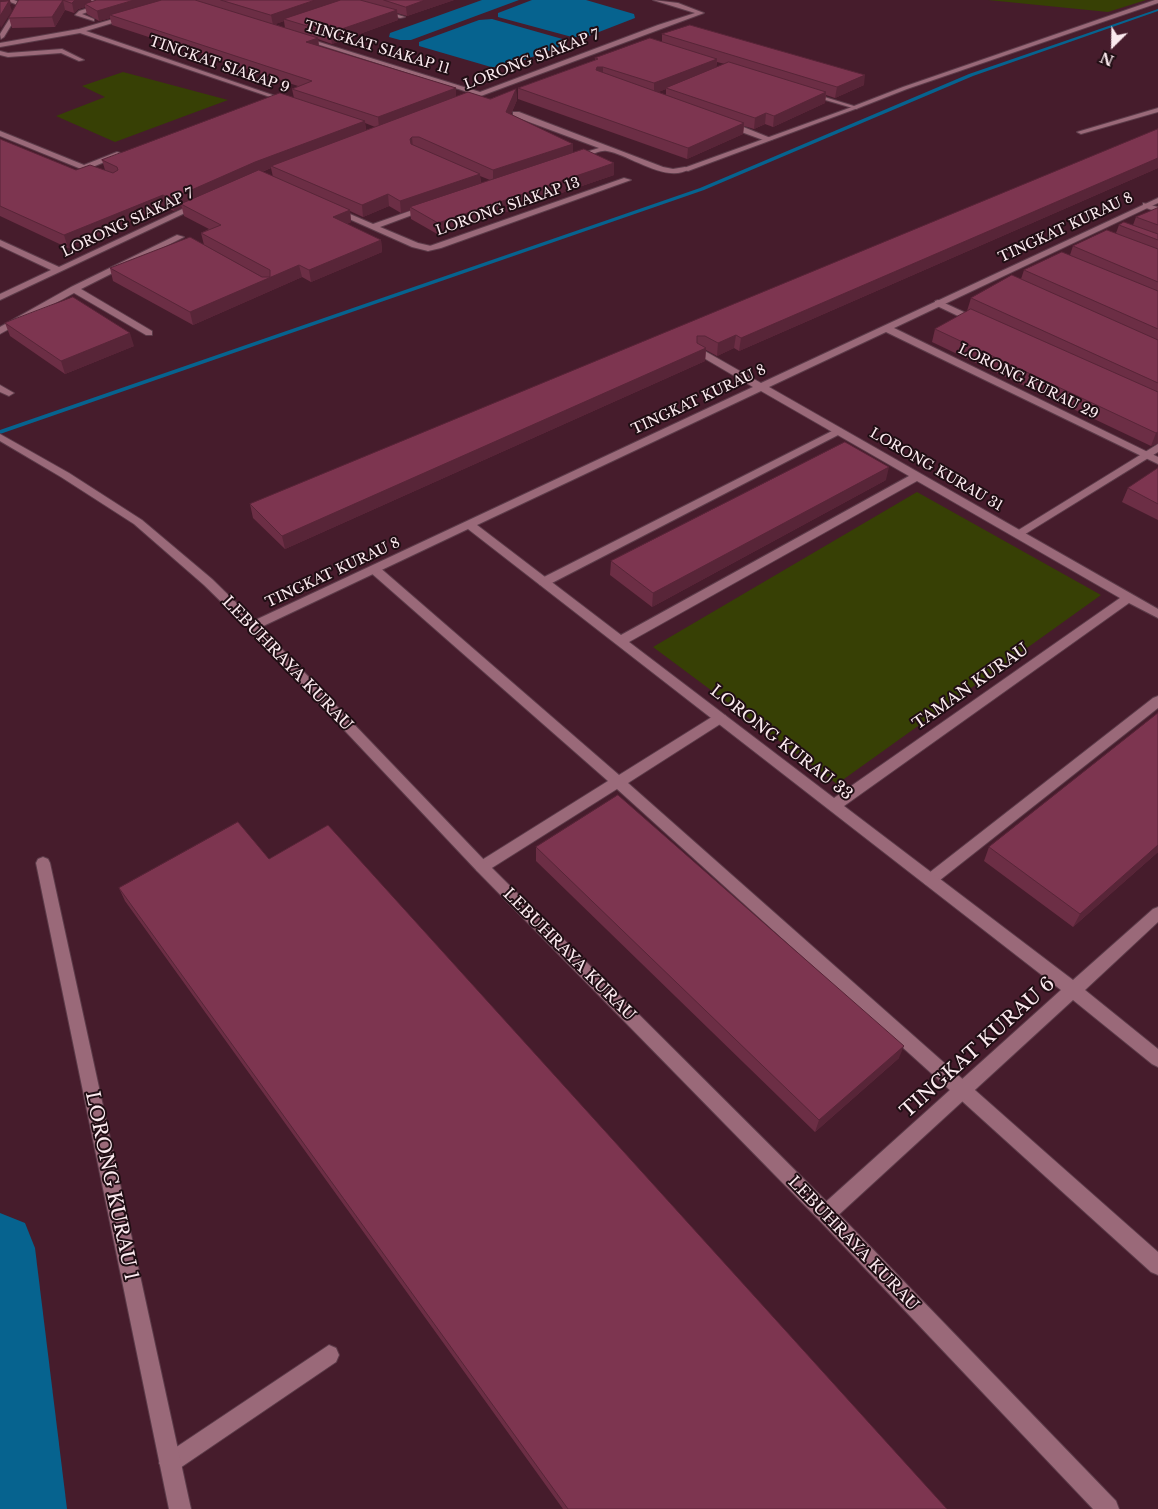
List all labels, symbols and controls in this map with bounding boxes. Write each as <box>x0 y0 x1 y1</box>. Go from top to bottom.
street label: TINGKAT SIAKAP 11 <box>302 18 452 78</box>
north arrow <box>1088 20 1138 70</box>
street label: LORONG SIAKAP 7 <box>462 26 602 94</box>
street label: TINGKAT SIAKAP 9 <box>146 33 292 97</box>
text: N <box>1098 48 1117 70</box>
street label: LORONG SIAKAP 13 <box>434 174 582 240</box>
street label: LORONG SIAKAP 7 <box>59 185 197 261</box>
street label: TINGKAT KURAU 8 <box>996 189 1136 267</box>
street label: LORONG KURAU 29 <box>955 341 1101 423</box>
street label: TINGKAT KURAU 8 <box>629 361 769 439</box>
street label: LORONG KURAU 31 <box>866 425 1006 515</box>
street label: TINGKAT KURAU 8 <box>263 534 403 612</box>
street label: LEBUHRAYA KURAU <box>218 593 356 735</box>
street label: TAMAN KURAU <box>909 640 1033 734</box>
street label: LORONG KURAU 33 <box>706 682 856 804</box>
street label: LEBUHRAYA KURAU <box>499 885 639 1025</box>
street label: TINGKAT KURAU 6 <box>896 973 1060 1123</box>
street label: LORONG KURAU 1 <box>80 1089 142 1283</box>
street label: LEBUHRAYA KURAU <box>784 1173 922 1315</box>

